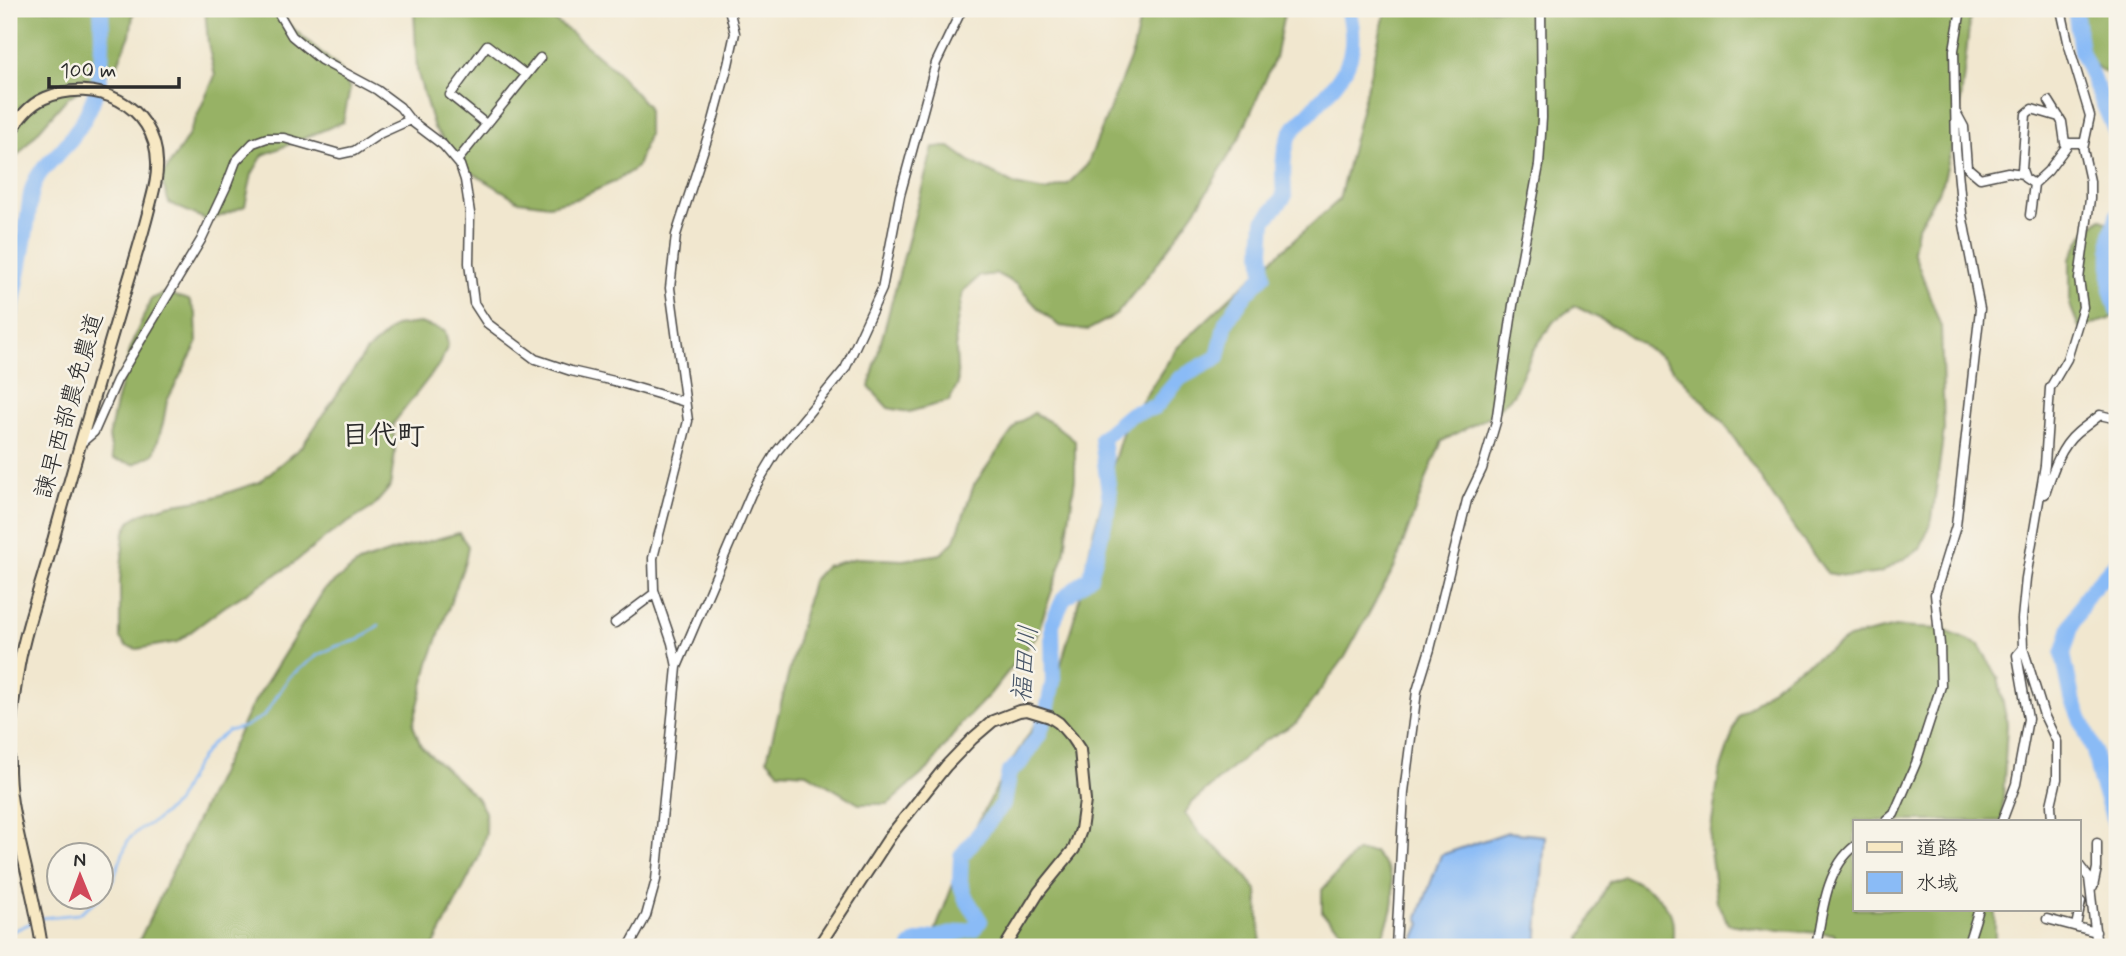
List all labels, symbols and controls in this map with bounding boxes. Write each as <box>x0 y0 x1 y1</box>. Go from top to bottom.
scale bar <box>49 46 178 90</box>
text: 100 m <box>60 57 116 85</box>
street label: 諫早西部農免農道 <box>29 309 111 503</box>
district label: 目代町 <box>341 418 425 455</box>
water label: 福田川 <box>1005 623 1047 705</box>
legend <box>1853 820 2080 911</box>
text: 道路 <box>1916 835 1958 863</box>
north arrow <box>46 841 116 911</box>
text: N <box>73 848 86 873</box>
text: 水域 <box>1916 870 1958 898</box>

